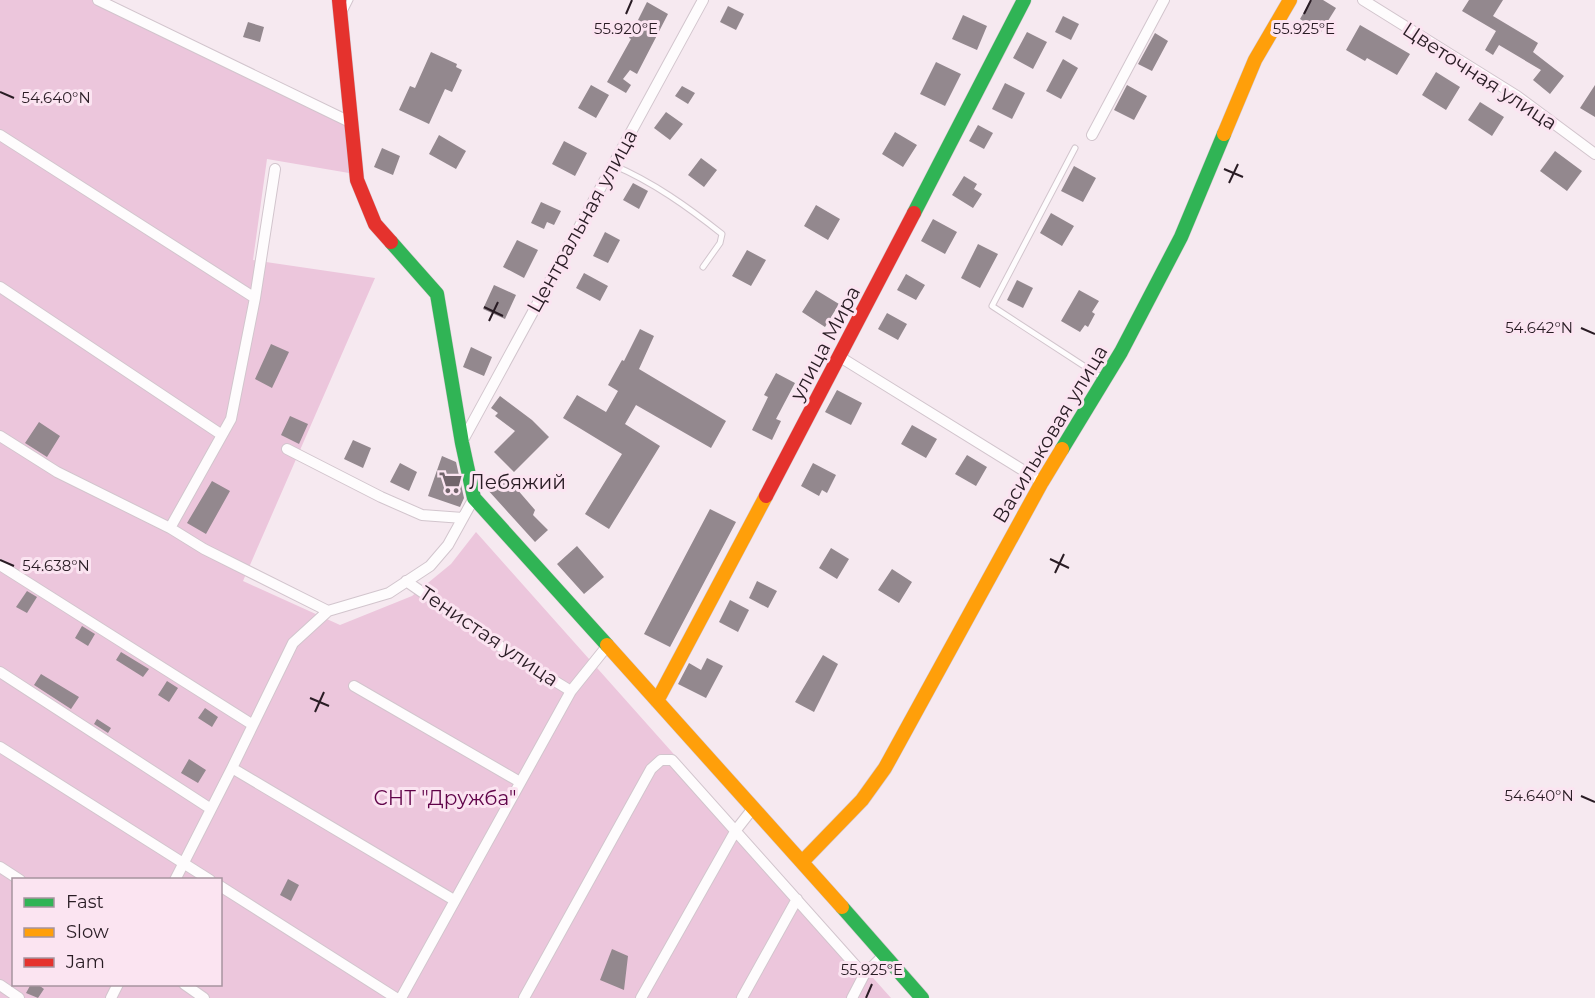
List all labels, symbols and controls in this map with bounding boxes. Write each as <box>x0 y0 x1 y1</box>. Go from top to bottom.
street label: Цветочная улица <box>1398 17 1562 135</box>
text: 55.920°E <box>594 19 658 38</box>
text: 55.925°E <box>1273 19 1335 38</box>
text: 54.640°N <box>21 88 91 107</box>
street label: Центральная улица <box>522 125 642 317</box>
street label: улица Мира <box>784 282 865 405</box>
text: 54.642°N <box>1505 318 1573 337</box>
street label: Васильковая улица <box>987 341 1113 527</box>
supermarket icon: Лебяжий <box>438 469 464 495</box>
place label: Лебяжий <box>469 470 566 494</box>
text: 54.638°N <box>22 556 90 575</box>
street label: Тенистая улица <box>415 581 563 691</box>
park label: СНТ "Дружба" <box>373 786 517 810</box>
text: 54.640°N <box>1504 786 1574 805</box>
legend <box>12 878 222 986</box>
text: Fast <box>66 891 104 913</box>
text: Slow <box>66 921 109 943</box>
text: Jam <box>65 951 105 973</box>
text: 55.925°E <box>841 960 903 979</box>

